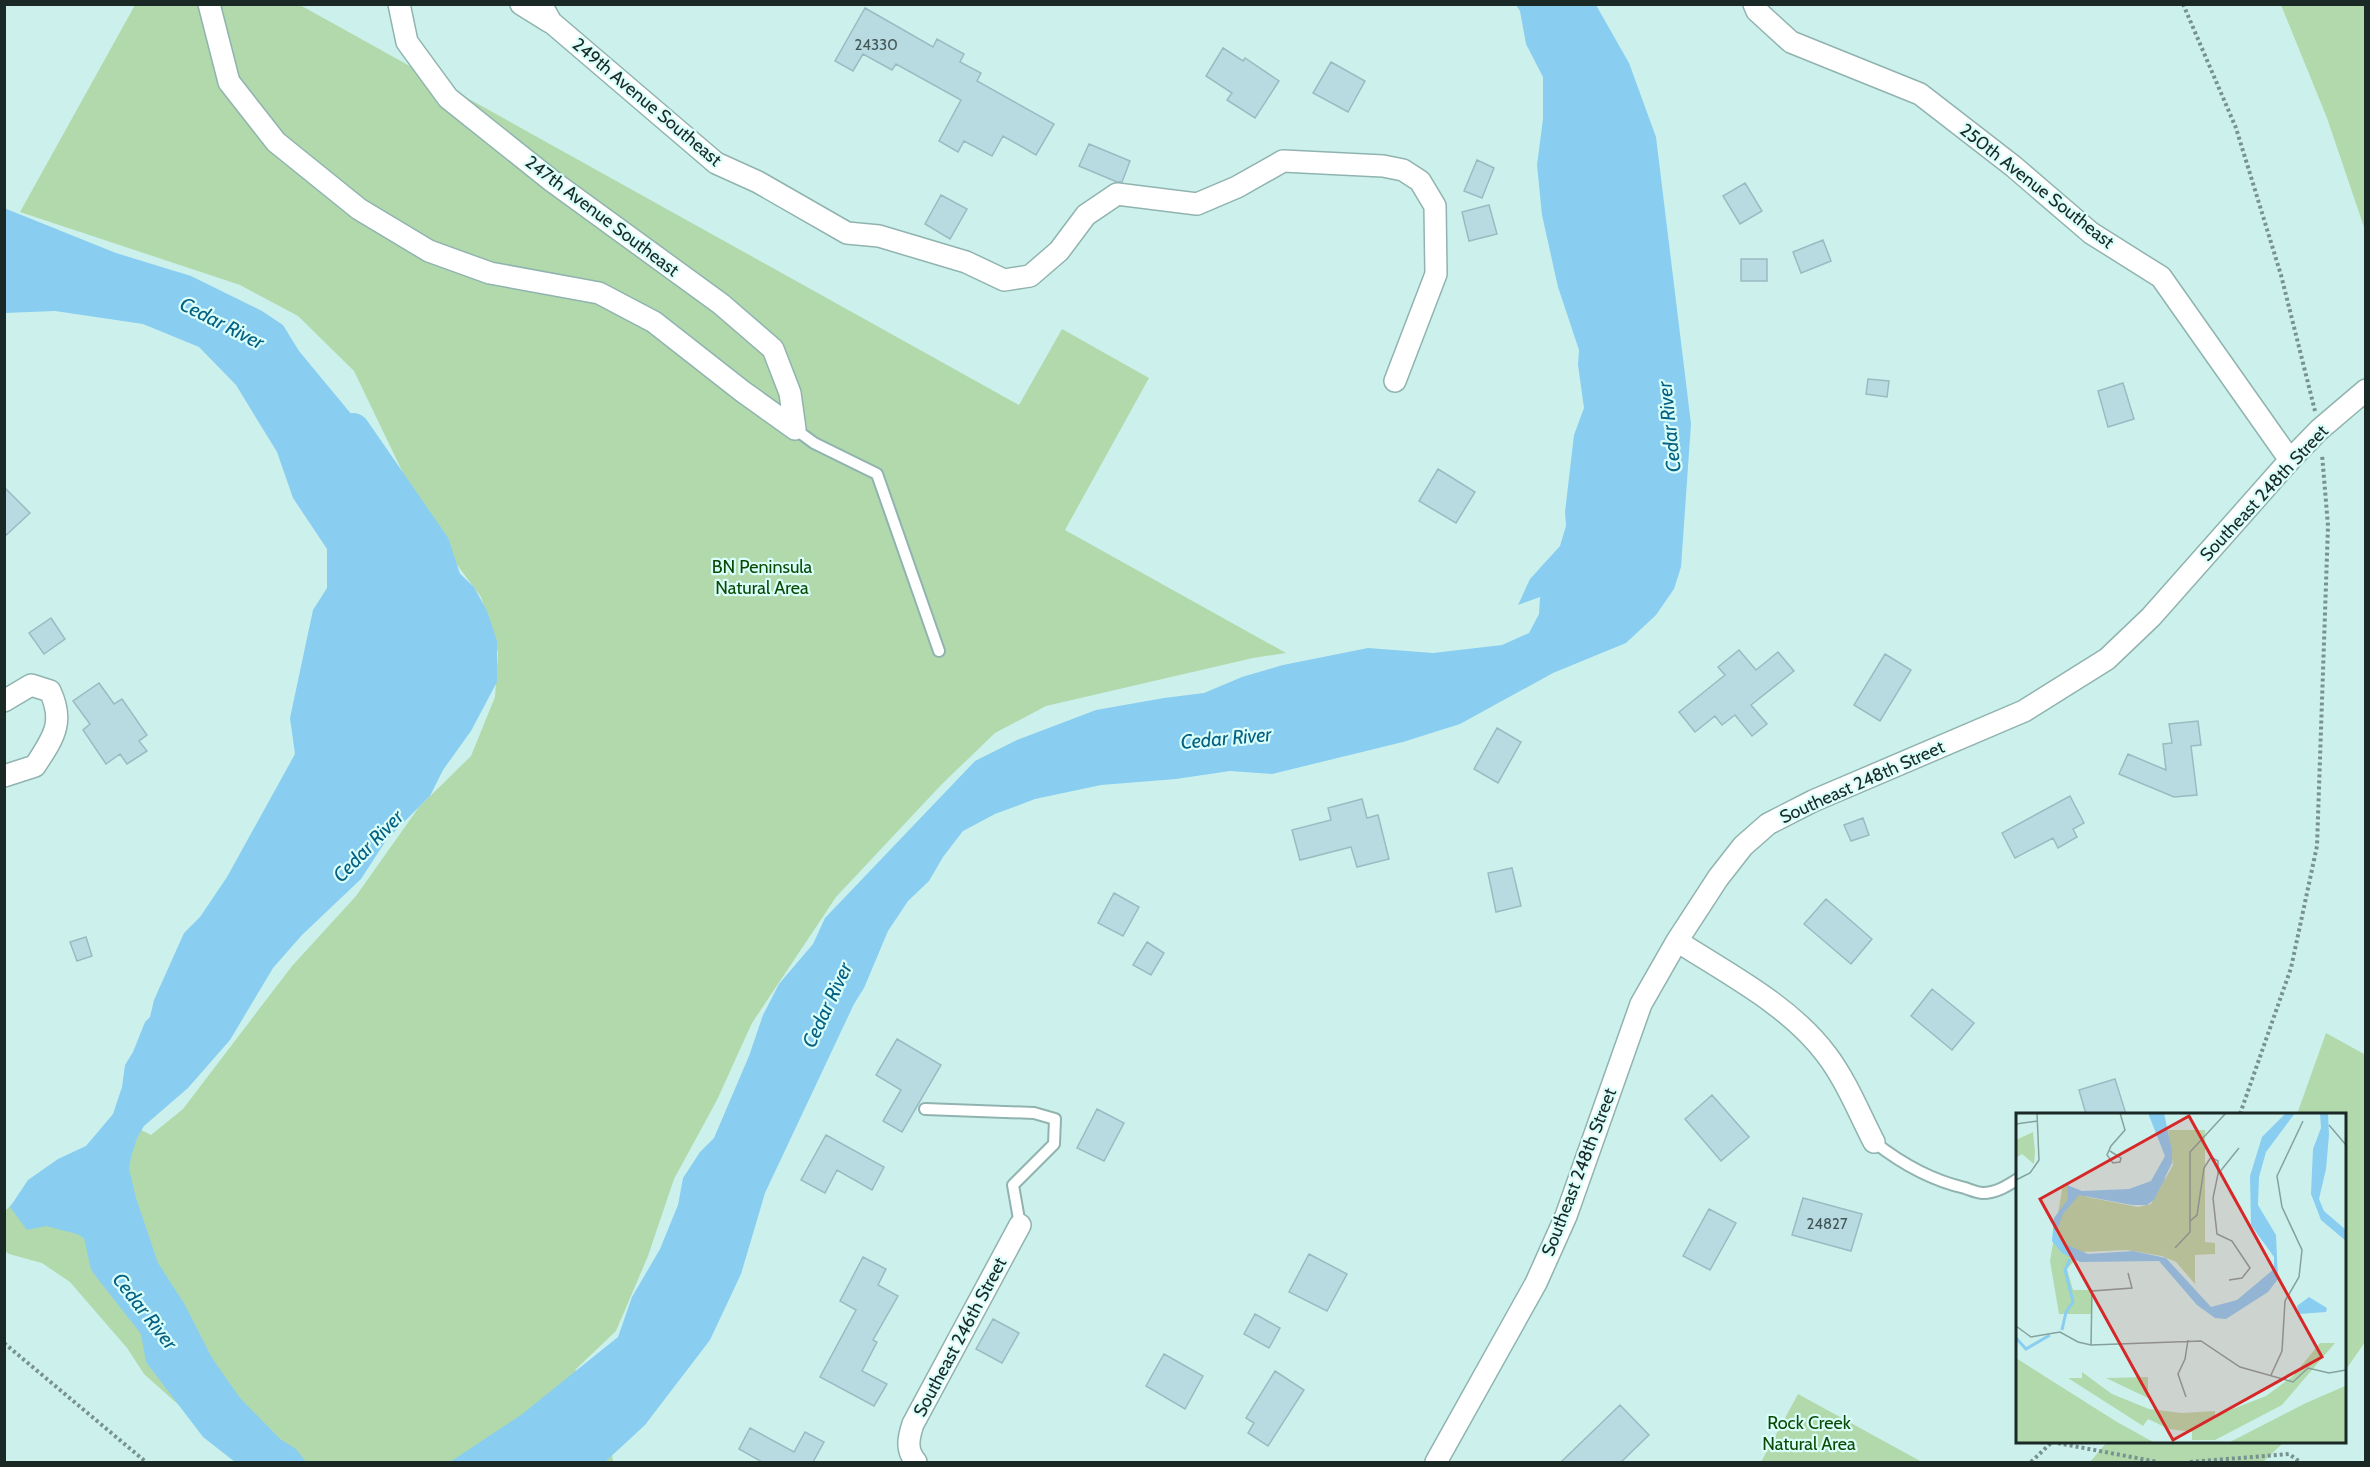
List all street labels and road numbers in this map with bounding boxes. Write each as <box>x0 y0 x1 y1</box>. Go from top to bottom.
street label: 249th Avenue Southeast <box>568 33 726 171</box>
street label: 250th Avenue Southeast <box>1955 119 2119 253</box>
street label: 247th Avenue Southeast <box>521 151 683 281</box>
street label: Southeast 248th Street <box>2195 420 2333 566</box>
street label: Southeast 248th Street <box>1776 736 1948 828</box>
street label: Southeast 248th Street <box>1537 1085 1621 1259</box>
street label: Southeast 246th Street <box>909 1254 1011 1420</box>

